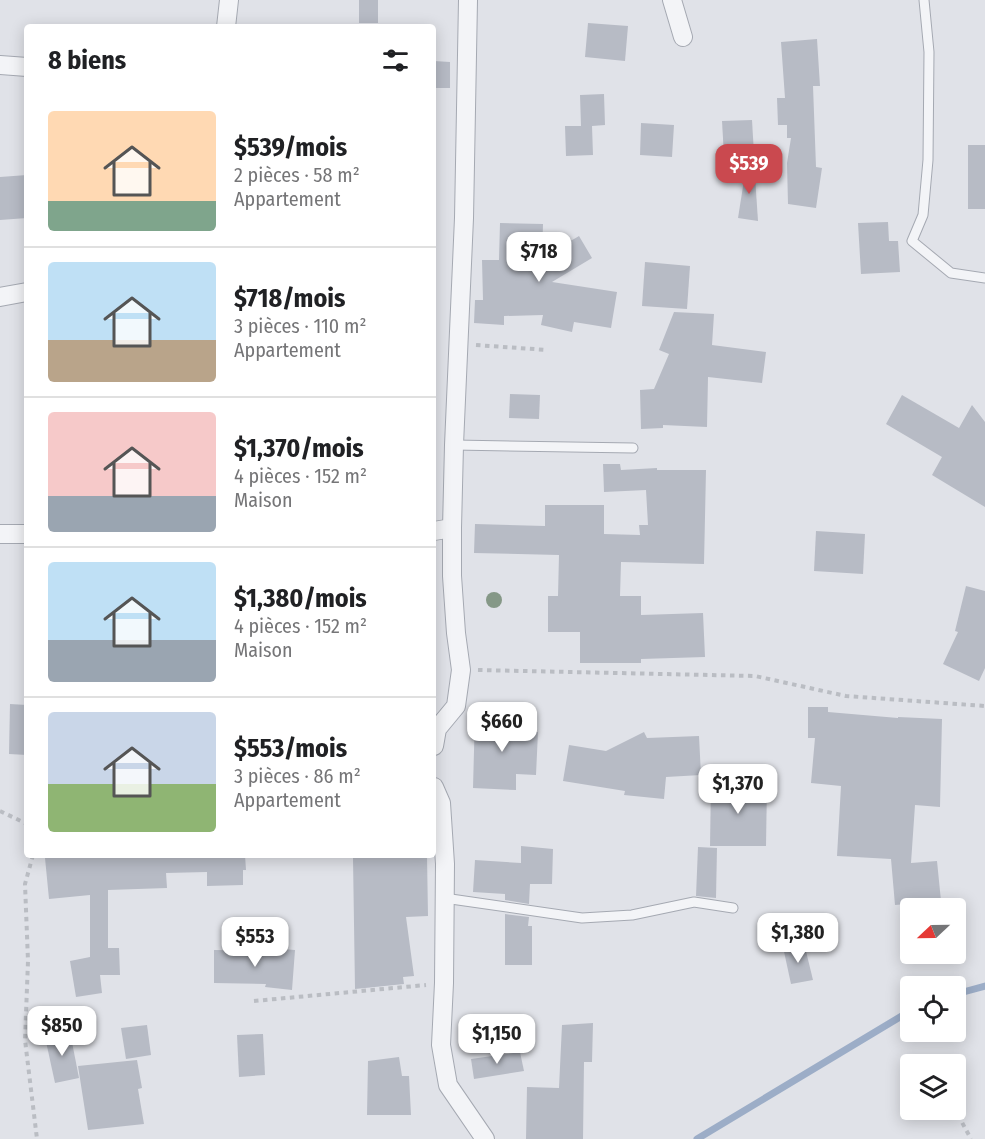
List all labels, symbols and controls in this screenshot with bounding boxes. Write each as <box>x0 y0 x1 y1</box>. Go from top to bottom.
icon: filters <box>379 44 412 77</box>
text: 8 biens <box>48 45 126 76</box>
text: $539/mois <box>234 132 347 163</box>
icon: home <box>96 135 168 207</box>
pin: $539 <box>713 144 785 195</box>
text: $539 <box>729 151 769 175</box>
text: 2 pièces · 58 m² <box>234 163 360 187</box>
text: Appartement <box>234 187 341 211</box>
pin: $718 <box>503 232 575 283</box>
text: $718 <box>520 239 558 263</box>
text: $718/mois <box>234 283 345 314</box>
icon: home <box>96 286 168 358</box>
text: 3 pièces · 110 m² <box>234 314 366 338</box>
text: Appartement <box>234 338 341 362</box>
text: $1,370/mois <box>234 433 364 464</box>
icon: home <box>96 436 168 508</box>
text: 4 pièces · 152 m² <box>234 464 367 488</box>
text: Maison <box>234 488 293 512</box>
text: $1,380/mois <box>234 583 367 614</box>
icon: home <box>96 586 168 658</box>
text: 4 pièces · 152 m² <box>234 614 367 638</box>
text: Maison <box>234 638 293 662</box>
pin: $660 <box>466 702 538 753</box>
text: $660 <box>481 709 523 733</box>
text: $553/mois <box>234 733 347 764</box>
icon: home <box>96 736 168 808</box>
text: 3 pièces · 86 m² <box>234 764 361 788</box>
pin: $1,370 <box>689 764 787 815</box>
text: $1,370 <box>712 771 764 795</box>
text: Appartement <box>234 788 341 812</box>
north arrow <box>900 898 966 964</box>
map controls <box>900 898 966 1120</box>
pin: $1,380 <box>749 913 847 964</box>
pin: $553 <box>219 917 291 968</box>
text: $1,380 <box>771 920 825 944</box>
text: $553 <box>236 924 274 948</box>
button: locate <box>900 976 966 1042</box>
pin: $850 <box>26 1006 98 1057</box>
text: $850 <box>41 1013 83 1037</box>
pin: $1,150 <box>448 1014 546 1065</box>
text: $1,150 <box>472 1021 522 1045</box>
button: layers <box>900 1054 966 1120</box>

